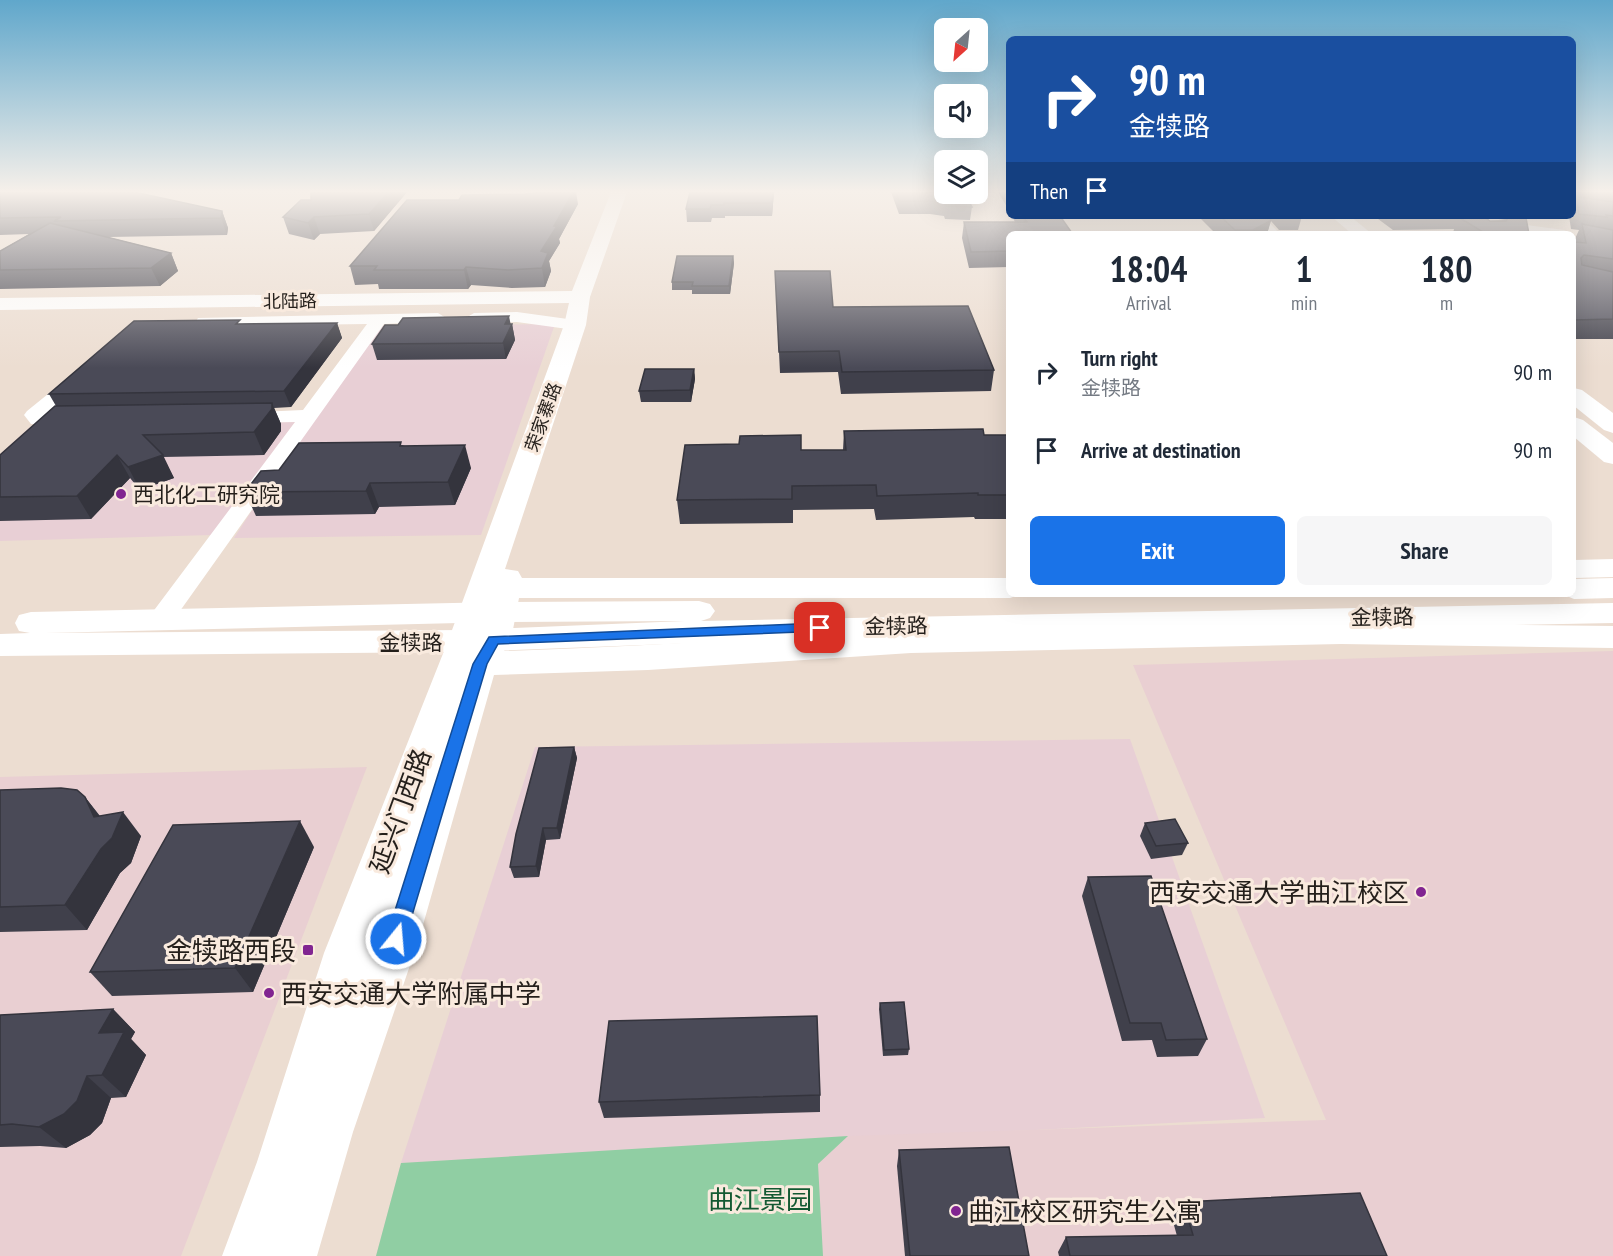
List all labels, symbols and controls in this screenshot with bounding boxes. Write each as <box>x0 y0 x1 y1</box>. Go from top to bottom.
north arrow <box>934 18 988 72</box>
map controls <box>934 18 988 204</box>
text: 90 m <box>1129 52 1206 107</box>
icon: right <box>1030 60 1108 138</box>
button: sound <box>934 84 988 138</box>
text: 金犊路 <box>1129 109 1210 143</box>
button: layers <box>934 150 988 204</box>
icon: arrive <box>1080 174 1113 207</box>
text: Then <box>1030 177 1068 205</box>
text: 18:04 <box>1110 245 1187 292</box>
text: 1 <box>1295 245 1313 292</box>
text: 180 <box>1421 245 1472 292</box>
street label: 北陆路 <box>263 289 317 313</box>
text: Arrival <box>1126 290 1171 316</box>
text: min <box>1291 290 1317 316</box>
text: m <box>1440 290 1453 316</box>
text: Turn right <box>1081 344 1158 372</box>
icon: right <box>1030 356 1063 389</box>
text: 90 m <box>1513 358 1552 386</box>
text: 金犊路 <box>1081 375 1141 401</box>
street label: 荣家寨路 <box>520 379 566 455</box>
icon: arrive <box>1030 434 1063 467</box>
text: Arrive at destination <box>1081 436 1241 464</box>
text: 90 m <box>1513 436 1552 464</box>
place label: 西北化工研究院 <box>133 481 280 508</box>
marker: 西北化工研究院 <box>114 487 128 501</box>
button: Exit <box>1030 516 1285 585</box>
button: Share <box>1297 516 1552 585</box>
pin <box>794 602 845 653</box>
street label: 金犊路 <box>1350 603 1414 631</box>
icon: arrive <box>803 611 836 644</box>
street label: 金犊路 <box>864 612 928 640</box>
street label: 金犊路 <box>380 629 443 656</box>
street label: 延兴门西路 <box>362 744 438 878</box>
place label: 西安交通大学曲江校区 <box>1149 876 1409 909</box>
marker: 西安交通大学曲江校区 <box>1414 885 1428 899</box>
position arrow <box>364 907 428 971</box>
place label: 金犊路西段 <box>166 934 296 967</box>
marker: 金犊路西段 <box>301 943 315 957</box>
place label: 西安交通大学附属中学 <box>281 977 541 1010</box>
marker: 西安交通大学附属中学 <box>262 986 276 1000</box>
park label: 曲江景园 <box>708 1183 812 1216</box>
place label: 曲江校区研究生公寓 <box>968 1195 1202 1228</box>
marker: 曲江校区研究生公寓 <box>949 1204 963 1218</box>

